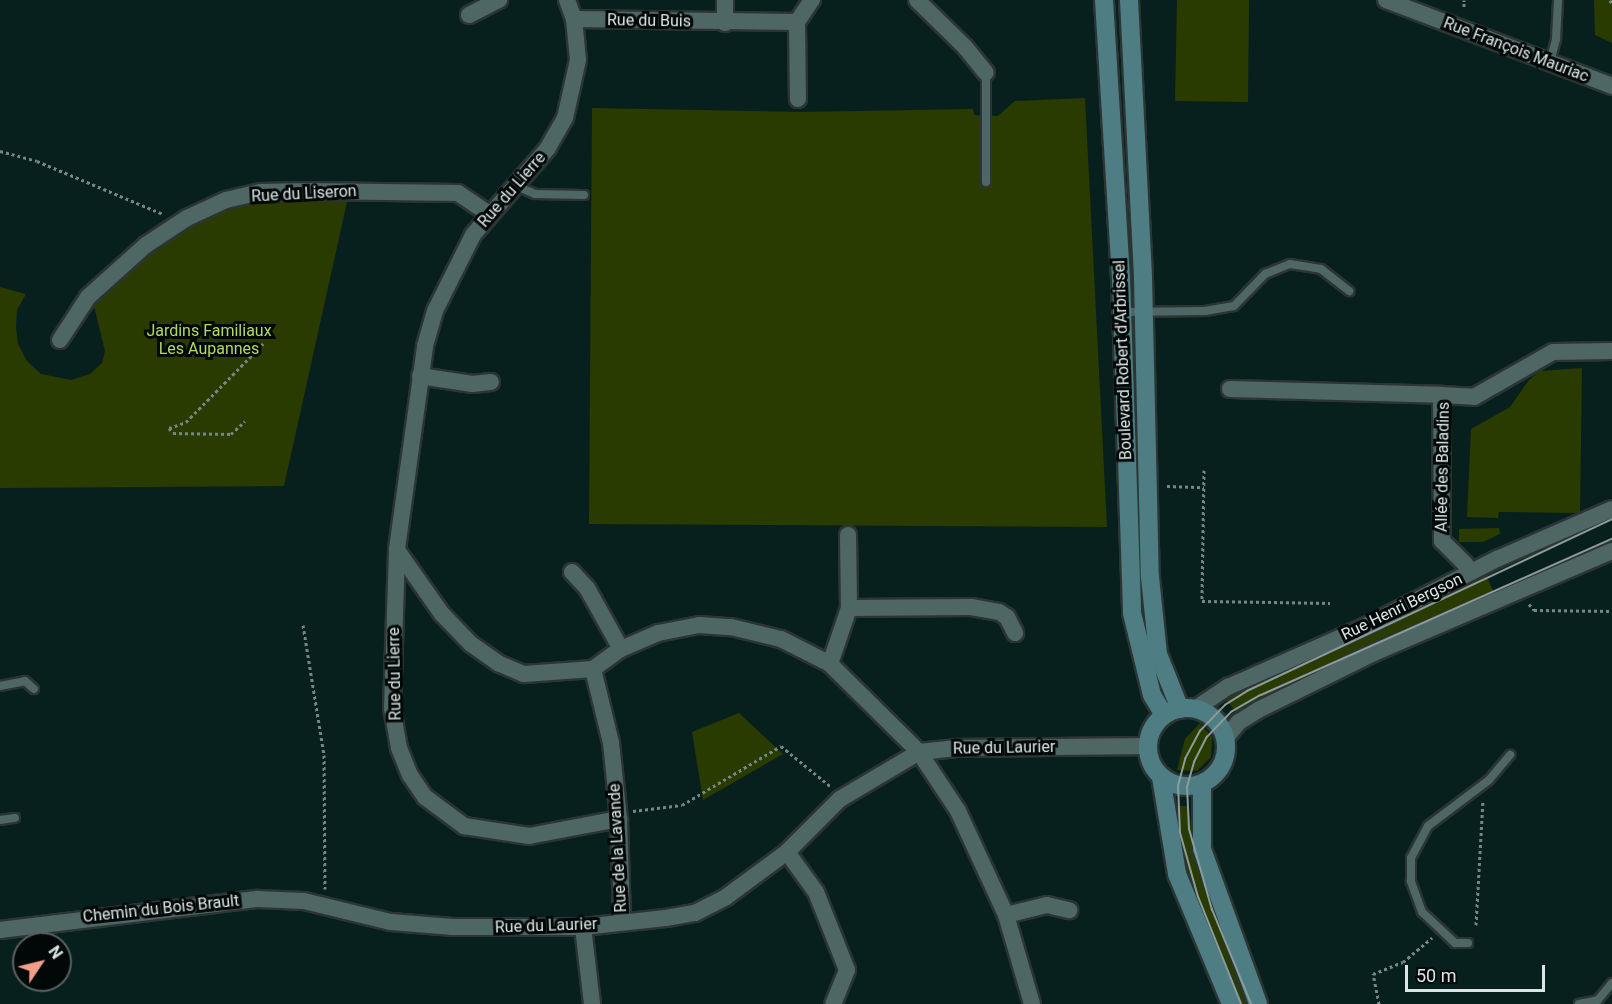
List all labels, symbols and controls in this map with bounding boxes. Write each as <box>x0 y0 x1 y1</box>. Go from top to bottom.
street label: Rue du Buis <box>607 11 691 31</box>
street label: Rue François Mauriac <box>1441 13 1591 87</box>
street label: Rue du Lierre <box>474 149 550 231</box>
street label: Rue du Liseron <box>251 182 357 206</box>
street label: Boulevard Robert d'Arbrissel <box>1110 260 1136 460</box>
park label: Jardins Familiaux Les Aupannes <box>146 321 272 359</box>
street label: Allée des Baladins <box>1432 402 1454 532</box>
street label: Rue Henri Bergson <box>1338 569 1466 645</box>
street label: Rue du Lierre <box>385 627 405 721</box>
street label: Rue du Laurier <box>953 738 1055 758</box>
street label: Rue de la Lavande <box>605 783 631 913</box>
street label: Chemin du Bois Brault <box>82 891 240 927</box>
street label: Rue du Laurier <box>495 915 597 937</box>
north arrow <box>12 932 72 992</box>
text: N <box>44 942 67 963</box>
scale bar <box>1408 953 1548 991</box>
text: 50 m <box>1416 965 1456 986</box>

